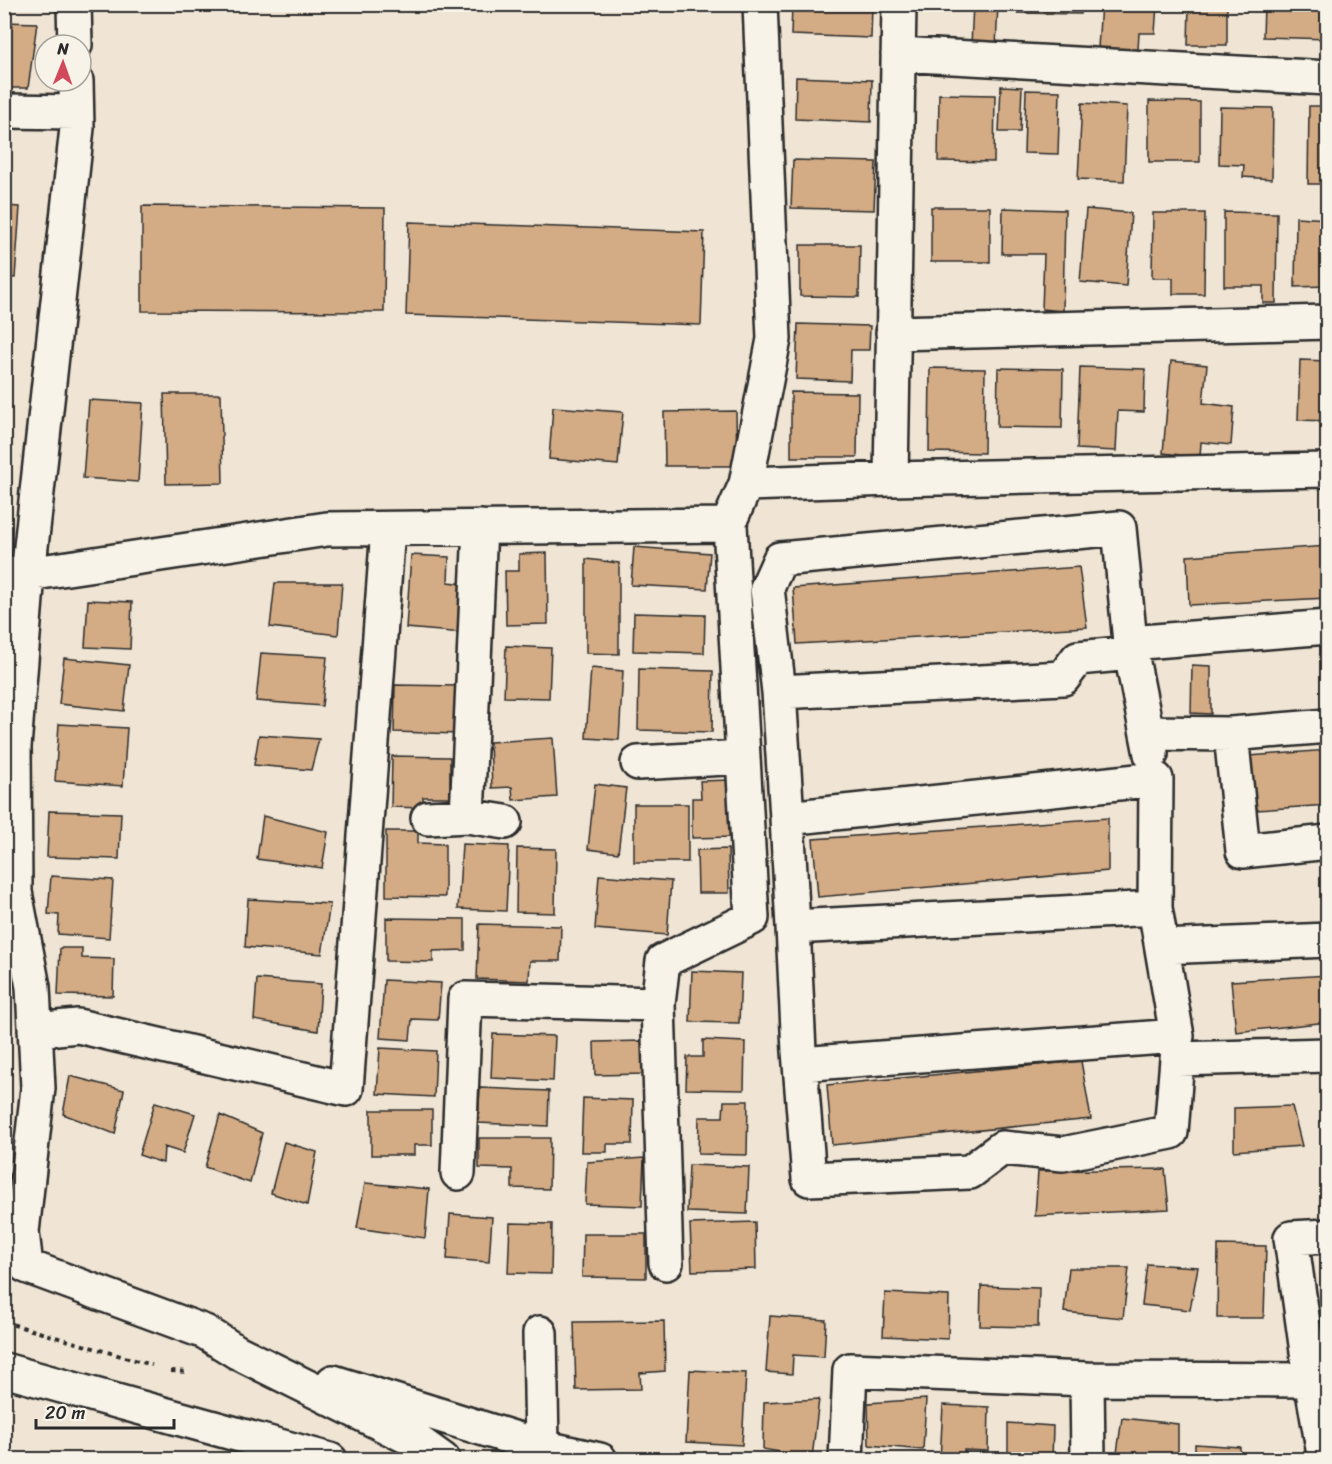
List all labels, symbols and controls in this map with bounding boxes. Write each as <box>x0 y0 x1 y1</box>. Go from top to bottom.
north arrow <box>33 33 93 93</box>
text: N <box>56 34 70 63</box>
scale bar <box>36 1392 174 1430</box>
text: 20 m <box>45 1397 85 1429</box>

